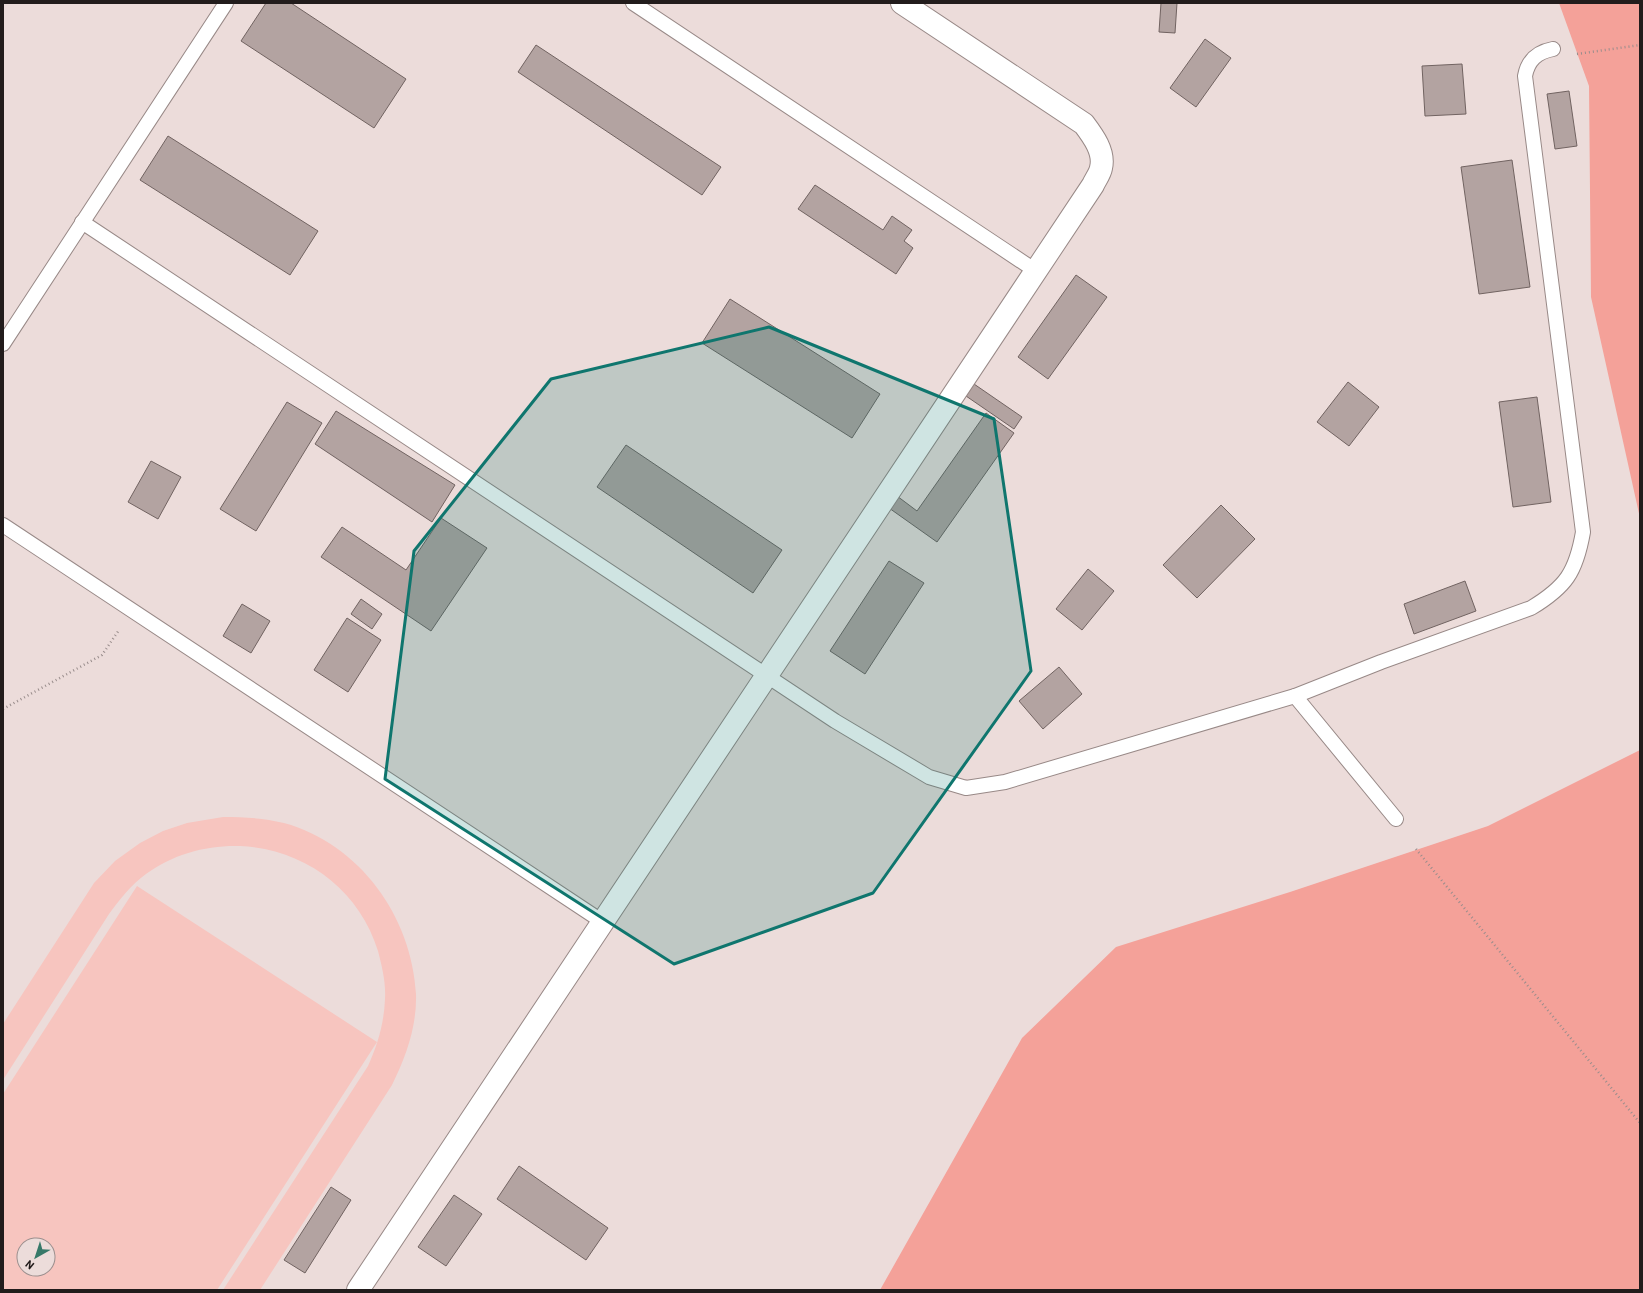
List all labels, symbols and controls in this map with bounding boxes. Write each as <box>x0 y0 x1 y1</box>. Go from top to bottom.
north arrow <box>16 1237 56 1277</box>
text: N <box>22 1258 36 1273</box>

